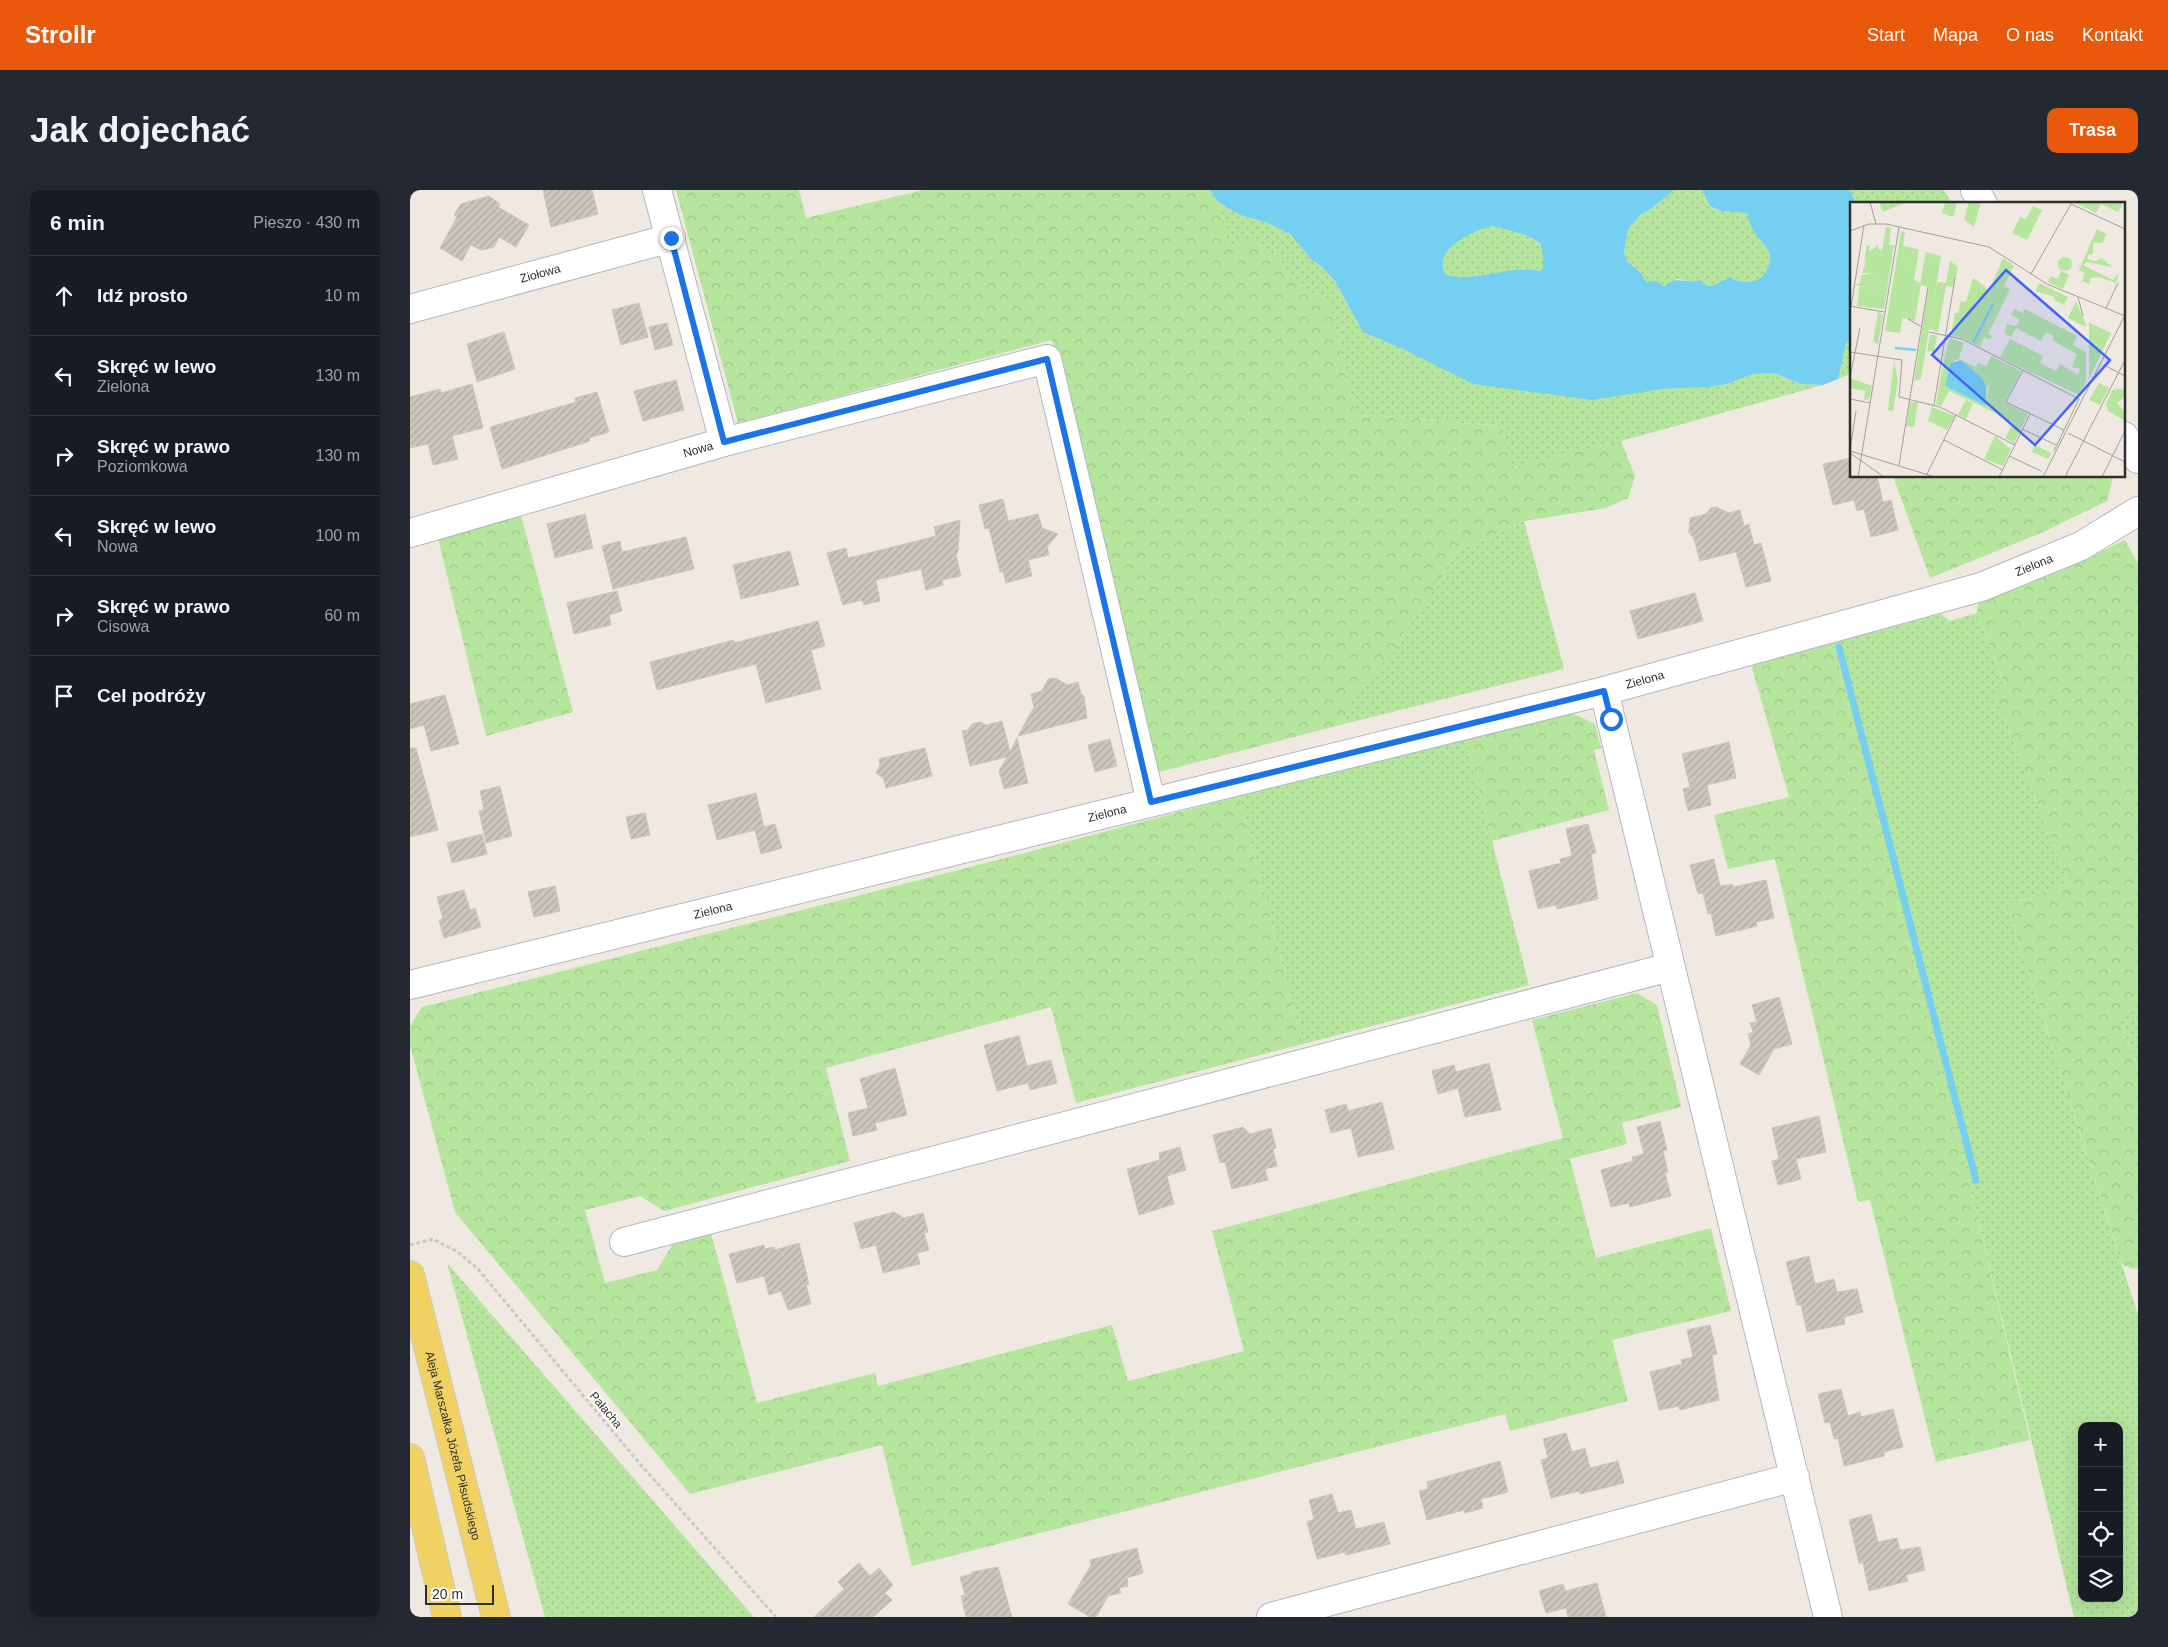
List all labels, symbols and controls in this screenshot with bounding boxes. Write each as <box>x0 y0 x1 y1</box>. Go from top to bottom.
text: Strollr <box>25 21 96 48</box>
text: Start <box>1867 25 1905 45</box>
text: Mapa <box>1933 25 1978 45</box>
text: O nas <box>2006 25 2054 45</box>
text: Kontakt <box>2082 25 2143 45</box>
button: Trasa <box>2047 108 2138 153</box>
text: Jak dojechać <box>30 110 250 149</box>
inset map <box>1850 202 2126 478</box>
text: 6 min <box>50 211 105 234</box>
text: Pieszo · 430 m <box>253 214 360 231</box>
route end <box>660 227 683 250</box>
street label: Ziołowa <box>518 261 562 286</box>
icon: ahead <box>50 282 78 310</box>
text: Idź prosto <box>97 285 188 306</box>
text: 10 m <box>324 287 360 304</box>
text: Skręć w lewo <box>97 356 216 377</box>
icon: left <box>50 362 78 390</box>
text: 130 m <box>316 367 360 384</box>
text: Zielona <box>97 378 149 395</box>
text: Skręć w prawo <box>97 436 230 457</box>
street label: Nowa <box>681 438 715 460</box>
icon: right <box>50 442 78 470</box>
text: 130 m <box>316 447 360 464</box>
text: Poziomkowa <box>97 458 188 475</box>
text: Skręć w lewo <box>97 516 216 537</box>
icon: left <box>50 522 78 550</box>
text: 100 m <box>316 527 360 544</box>
text: Nowa <box>97 538 138 555</box>
street label: Zielona <box>2013 551 2055 579</box>
text: Skręć w prawo <box>97 596 230 617</box>
icon: right <box>50 602 78 630</box>
text: 60 m <box>324 607 360 624</box>
text: Cisowa <box>97 618 149 635</box>
street label: Zielona <box>1624 668 1666 692</box>
icon: arrive <box>50 682 78 710</box>
text: Cel podróży <box>97 685 206 706</box>
route start <box>1600 708 1623 731</box>
street label: Zielona <box>1086 802 1128 825</box>
street label: Zielona <box>692 899 734 922</box>
street label: Aleja Marszałka Józefa Piłsudskiego <box>422 1350 483 1542</box>
street label: Pałacha <box>587 1389 626 1431</box>
map controls <box>2078 1422 2123 1602</box>
button: + <box>2078 1422 2123 1467</box>
button: − <box>2078 1467 2123 1512</box>
button: locate <box>2078 1512 2123 1557</box>
button: layers <box>2078 1557 2123 1602</box>
scale bar <box>425 1582 494 1605</box>
text: 20 m <box>432 1586 463 1602</box>

